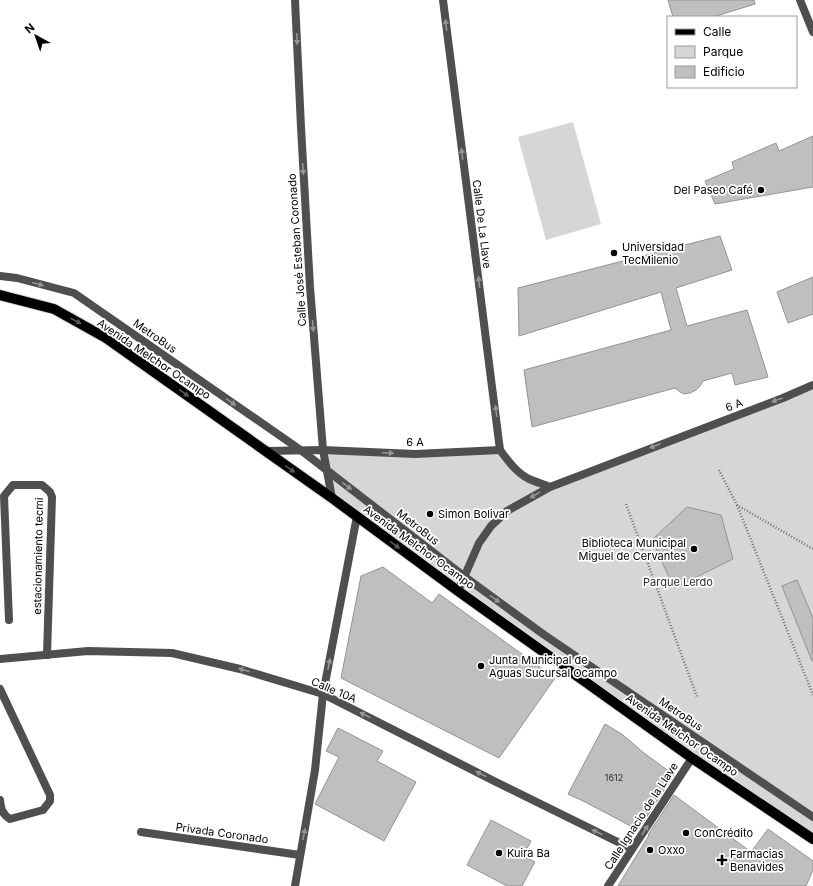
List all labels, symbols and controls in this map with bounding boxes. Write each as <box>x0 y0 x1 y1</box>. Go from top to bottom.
north arrow <box>16 16 56 56</box>
legend <box>667 16 797 88</box>
one-way arrow <box>443 19 449 31</box>
text: N <box>22 20 37 36</box>
text: Calle <box>703 24 731 39</box>
one-way arrow <box>294 33 300 46</box>
text: Parque <box>703 44 743 59</box>
text: Edificio <box>703 64 745 79</box>
one-way arrow <box>459 147 465 160</box>
one-way arrow <box>300 163 307 175</box>
street label: Calle José Esteban Coronado <box>285 173 309 327</box>
street label: Calle De La Llave <box>470 179 494 269</box>
place label: Del Paseo Café <box>673 183 753 197</box>
marker: Del Paseo Café <box>756 185 766 195</box>
place label: Universidad TecMilenio <box>622 240 684 267</box>
marker: Universidad TecMilenio <box>609 248 619 258</box>
one-way arrow <box>476 276 482 289</box>
one-way arrow <box>32 281 44 287</box>
street label: Avenida Melchor Ocampo <box>95 316 214 402</box>
street label: MetroBus <box>130 316 180 356</box>
one-way arrow <box>70 318 82 325</box>
one-way arrow <box>310 320 317 332</box>
one-way arrow <box>179 389 189 397</box>
street label: 6 A <box>723 395 745 415</box>
one-way arrow <box>226 398 236 406</box>
one-way arrow <box>771 398 783 404</box>
one-way arrow <box>492 405 499 417</box>
street label: 6 A <box>406 435 424 449</box>
one-way arrow <box>649 444 661 450</box>
one-way arrow <box>382 449 394 456</box>
one-way arrow <box>285 465 295 473</box>
one-way arrow <box>342 482 353 491</box>
one-way arrow <box>529 492 541 499</box>
street label: estacionamiento tecmi <box>30 497 46 615</box>
street label: Avenida Melchor Ocampo <box>361 502 478 592</box>
street label: MetroBus <box>394 506 442 548</box>
place label: Simon Bolivar <box>438 507 509 521</box>
marker: Simon Bolivar <box>425 509 435 519</box>
place label: Biblioteca Municipal Miguel de Cervantes <box>578 536 686 563</box>
one-way arrow <box>390 540 401 549</box>
marker: Biblioteca Municipal Miguel de Cervantes <box>689 544 699 554</box>
park label: Parque Lerdo <box>643 575 713 589</box>
one-way arrow <box>490 595 501 603</box>
place label: Junta Municipal de Aguas Sucursal Ocampo <box>489 653 617 680</box>
one-way arrow <box>326 658 332 670</box>
marker: Junta Municipal de Aguas Sucursal Ocampo <box>476 661 486 671</box>
one-way arrow <box>237 667 249 673</box>
street label: Calle 10A <box>309 674 359 706</box>
street label: Avenida Melchor Ocampo <box>623 691 741 779</box>
street label: MetroBus <box>656 694 706 734</box>
one-way arrow <box>359 712 371 719</box>
street label: Calle Ignacio de la Llave <box>601 760 681 872</box>
one-way arrow <box>475 771 486 778</box>
house number: 1612 <box>605 772 623 783</box>
street label: Privada Coronado <box>175 820 270 846</box>
one-way arrow <box>641 825 649 835</box>
place label: ConCrédito <box>694 826 753 840</box>
one-way arrow <box>301 828 307 840</box>
marker: ConCrédito <box>681 828 691 838</box>
one-way arrow <box>591 829 603 835</box>
place label: Oxxo <box>658 843 685 857</box>
marker: Oxxo <box>645 845 655 855</box>
place label: Kuira Ba <box>507 846 550 860</box>
place label: Farmacias Benavides <box>730 847 784 874</box>
marker: Kuira Ba <box>494 848 504 858</box>
marker: Farmacias Benavides <box>717 855 727 865</box>

